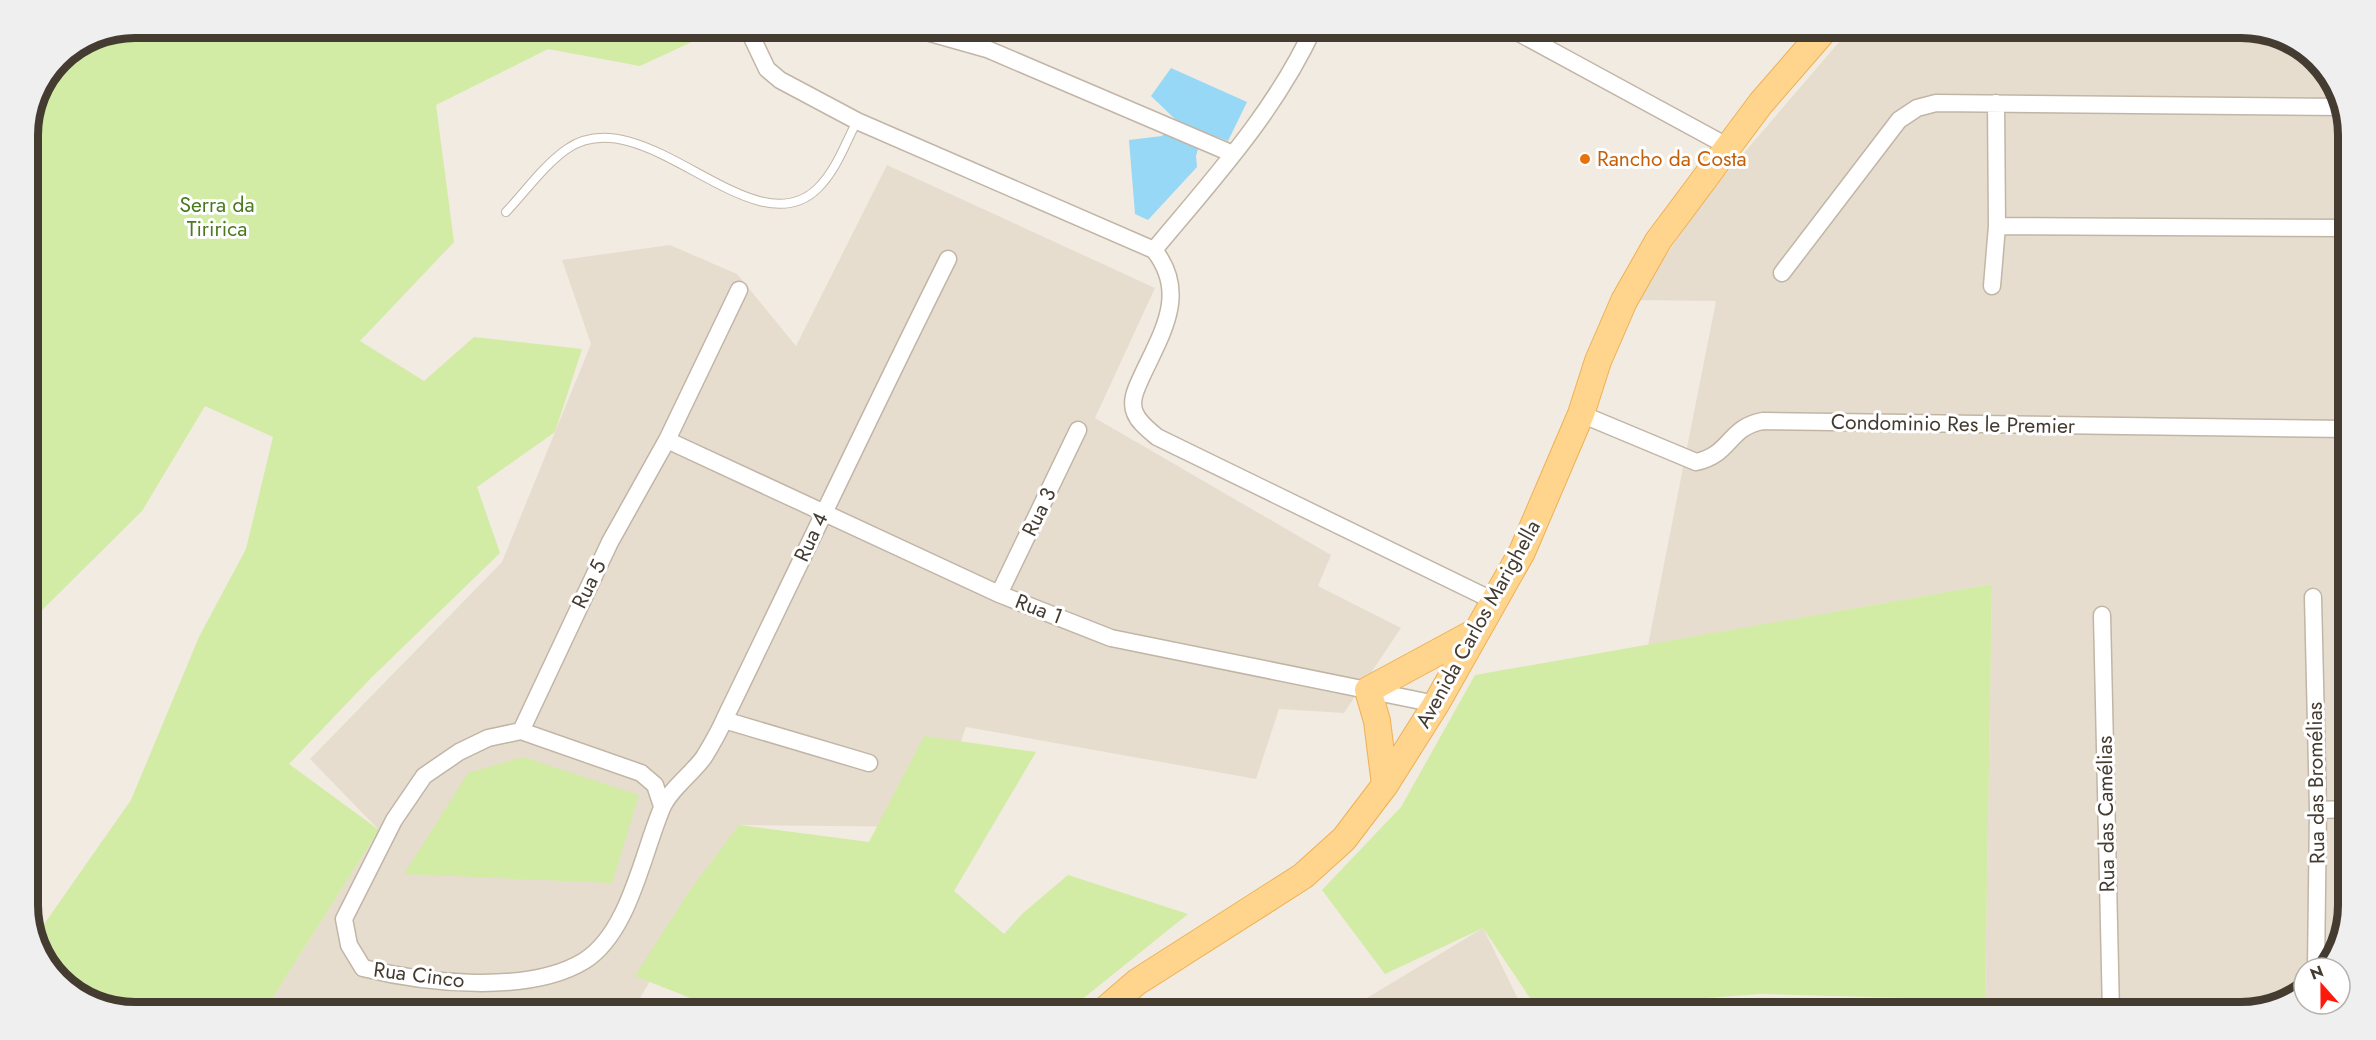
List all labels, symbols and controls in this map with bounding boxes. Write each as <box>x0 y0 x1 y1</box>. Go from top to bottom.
place label: Rancho da Costa <box>1597 144 1747 174</box>
marker: Rancho da Costa <box>1578 152 1592 166</box>
park label: Serra da Tiririca <box>179 190 255 244</box>
street label: Condominio Res le Premier <box>1831 407 2076 441</box>
street label: Rua 3 <box>1014 483 1064 541</box>
street label: Rua 4 <box>787 507 835 567</box>
street label: Avenida Carlos Marighella <box>1408 515 1548 733</box>
street label: Rua 5 <box>564 554 614 614</box>
street label: Rua 1 <box>1011 586 1067 632</box>
street label: Rua das Bromélias <box>2300 702 2332 864</box>
street label: Rua das Camélias <box>2090 735 2122 893</box>
street label: Rua Cinco <box>372 955 466 995</box>
north arrow <box>2292 956 2352 1016</box>
text: N <box>2307 959 2327 985</box>

